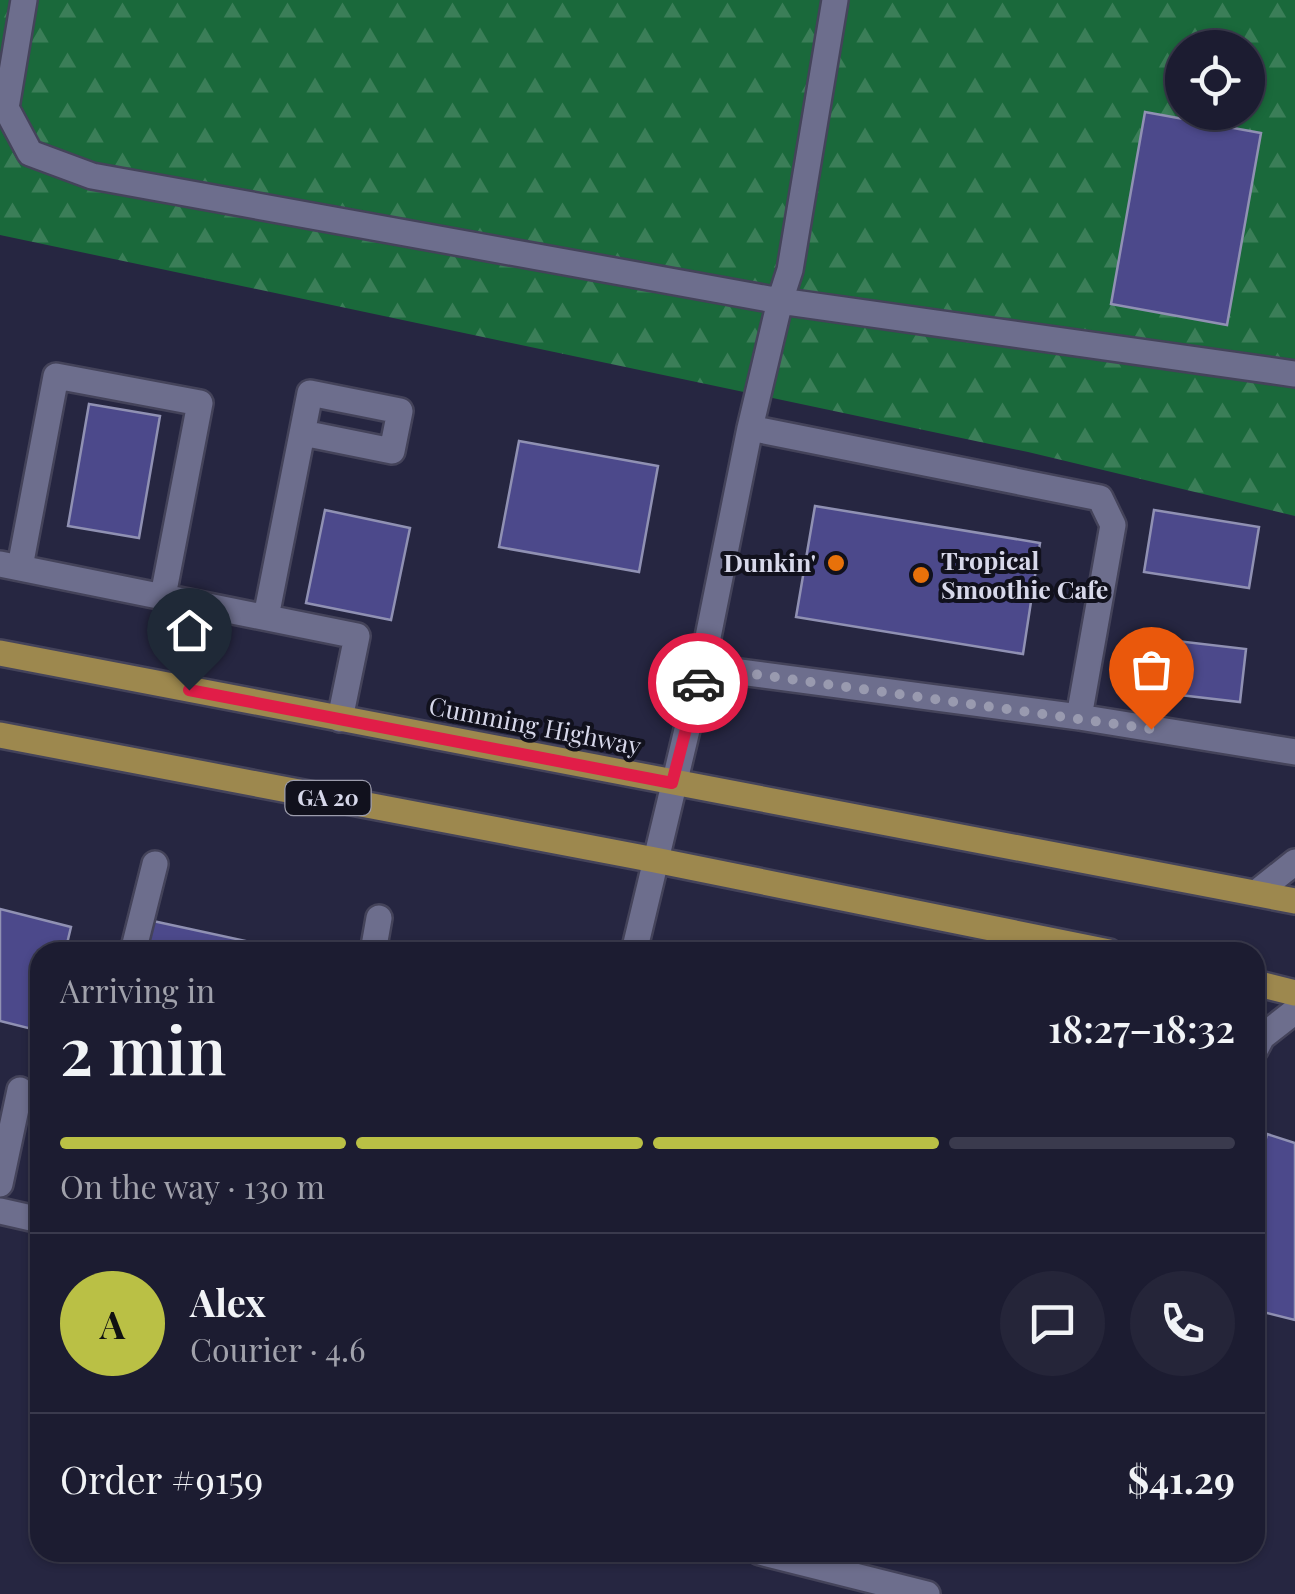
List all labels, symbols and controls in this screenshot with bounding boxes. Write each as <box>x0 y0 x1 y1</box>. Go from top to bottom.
map controls <box>1165 30 1265 130</box>
button: locate <box>1165 30 1265 130</box>
place label: Tropical Smoothie Cafe <box>941 543 1108 605</box>
place label: Dunkin' <box>724 545 816 578</box>
marker: Dunkin' <box>825 552 847 574</box>
marker: Tropical Smoothie Cafe <box>910 564 932 586</box>
pin <box>147 588 232 691</box>
icon: home <box>162 603 217 658</box>
pin <box>1109 627 1194 730</box>
courier <box>648 633 748 733</box>
icon: bag <box>1124 642 1179 697</box>
icon: car <box>671 656 726 711</box>
street label: Cumming Highway <box>426 688 645 761</box>
road number: GA 20 <box>286 781 370 815</box>
text: Arriving in <box>60 968 215 1011</box>
text: 18:27–18:32 <box>1048 1002 1235 1053</box>
text: 2 min <box>60 1005 226 1091</box>
text: On the way · 130 m <box>60 1164 325 1207</box>
button: chat <box>1000 1271 1105 1376</box>
button: phone <box>1130 1271 1235 1376</box>
text: Alex <box>190 1276 266 1327</box>
text: A <box>100 1298 125 1349</box>
text: Courier · 4.6 <box>190 1327 366 1370</box>
text: Order #9159 <box>60 1453 263 1504</box>
text: $41.29 <box>1127 1453 1235 1504</box>

